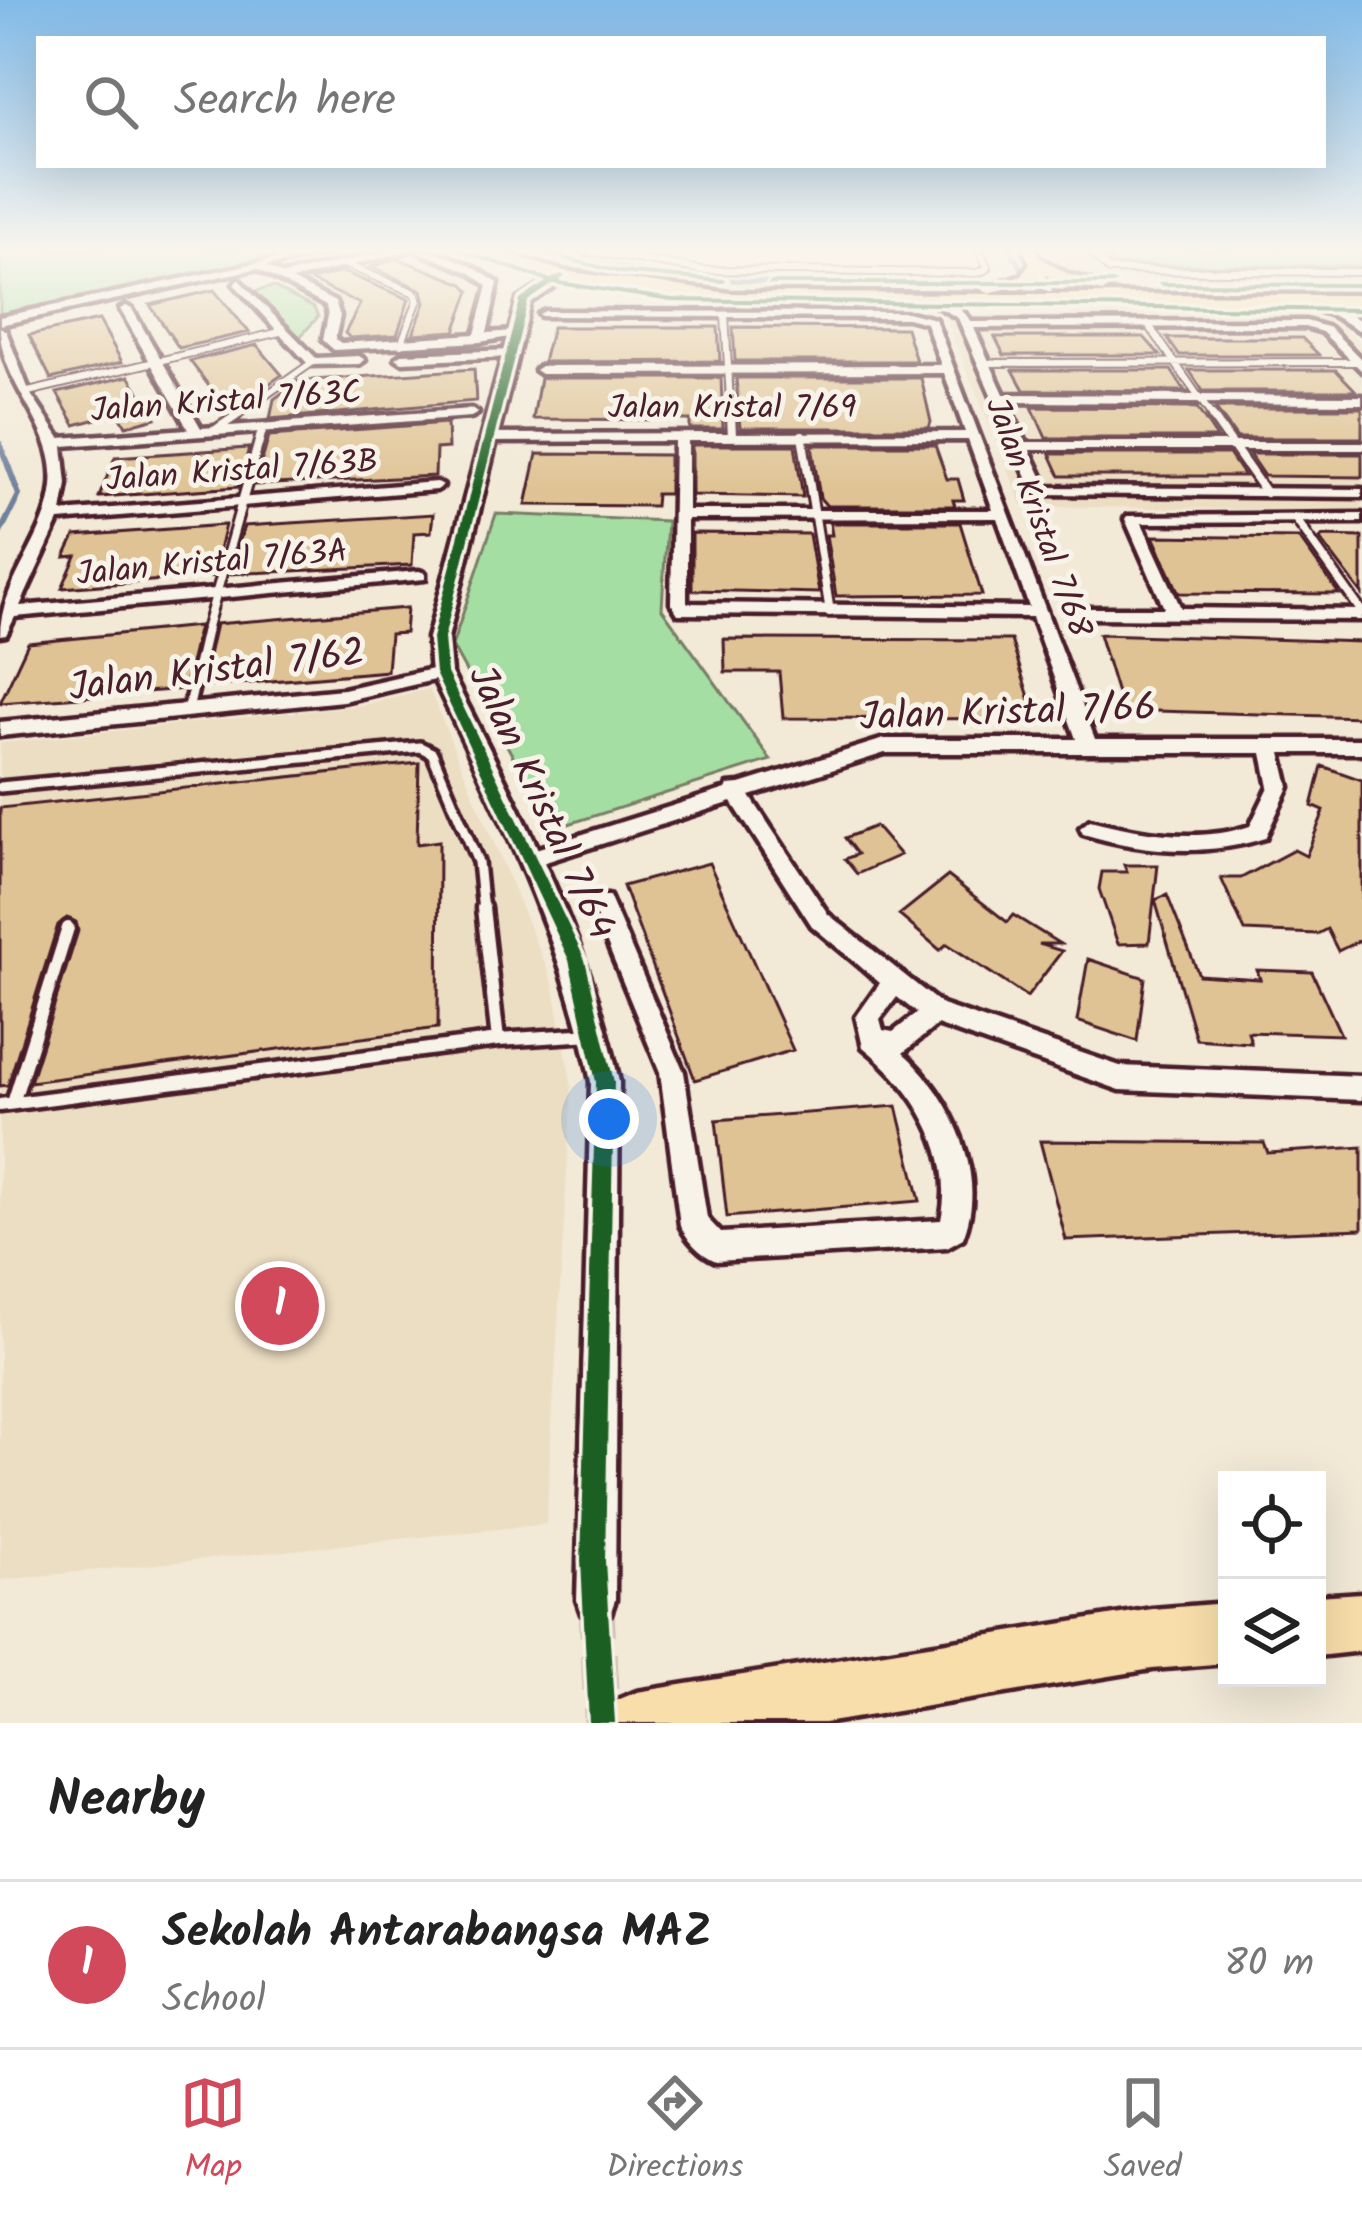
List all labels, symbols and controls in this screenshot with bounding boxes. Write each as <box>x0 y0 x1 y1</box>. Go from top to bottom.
search box <box>36 36 1326 168</box>
text: Search here <box>174 66 396 138</box>
icon: search <box>78 69 144 135</box>
street label: Jalan Kristal 7/63C <box>89 367 363 439</box>
street label: Jalan Kristal 7/69 <box>608 383 856 436</box>
street label: Jalan Kristal 7/68 <box>969 390 1105 646</box>
street label: Jalan Kristal 7/63B <box>104 436 380 508</box>
street label: Jalan Kristal 7/63A <box>75 526 349 602</box>
street label: Jalan Kristal 7/62 <box>66 623 368 721</box>
street label: Jalan Kristal 7/64 <box>449 656 631 950</box>
street label: Jalan Kristal 7/66 <box>859 678 1157 750</box>
your location <box>579 1089 639 1149</box>
pin: 1 <box>241 1261 319 1351</box>
map controls <box>1218 1471 1326 1687</box>
button: locate <box>1218 1471 1326 1579</box>
button: layers <box>1218 1579 1326 1687</box>
text: Nearby <box>48 1761 205 1842</box>
text: Sekolah Antarabangsa MAZ <box>162 1898 713 1970</box>
text: 1 <box>81 1934 93 1996</box>
text: 80 m <box>1224 1934 1314 1996</box>
text: School <box>162 1970 266 2032</box>
tab: Map <box>180 2070 246 2195</box>
tab: Directions <box>606 2070 743 2195</box>
tab: Saved <box>1104 2070 1182 2195</box>

